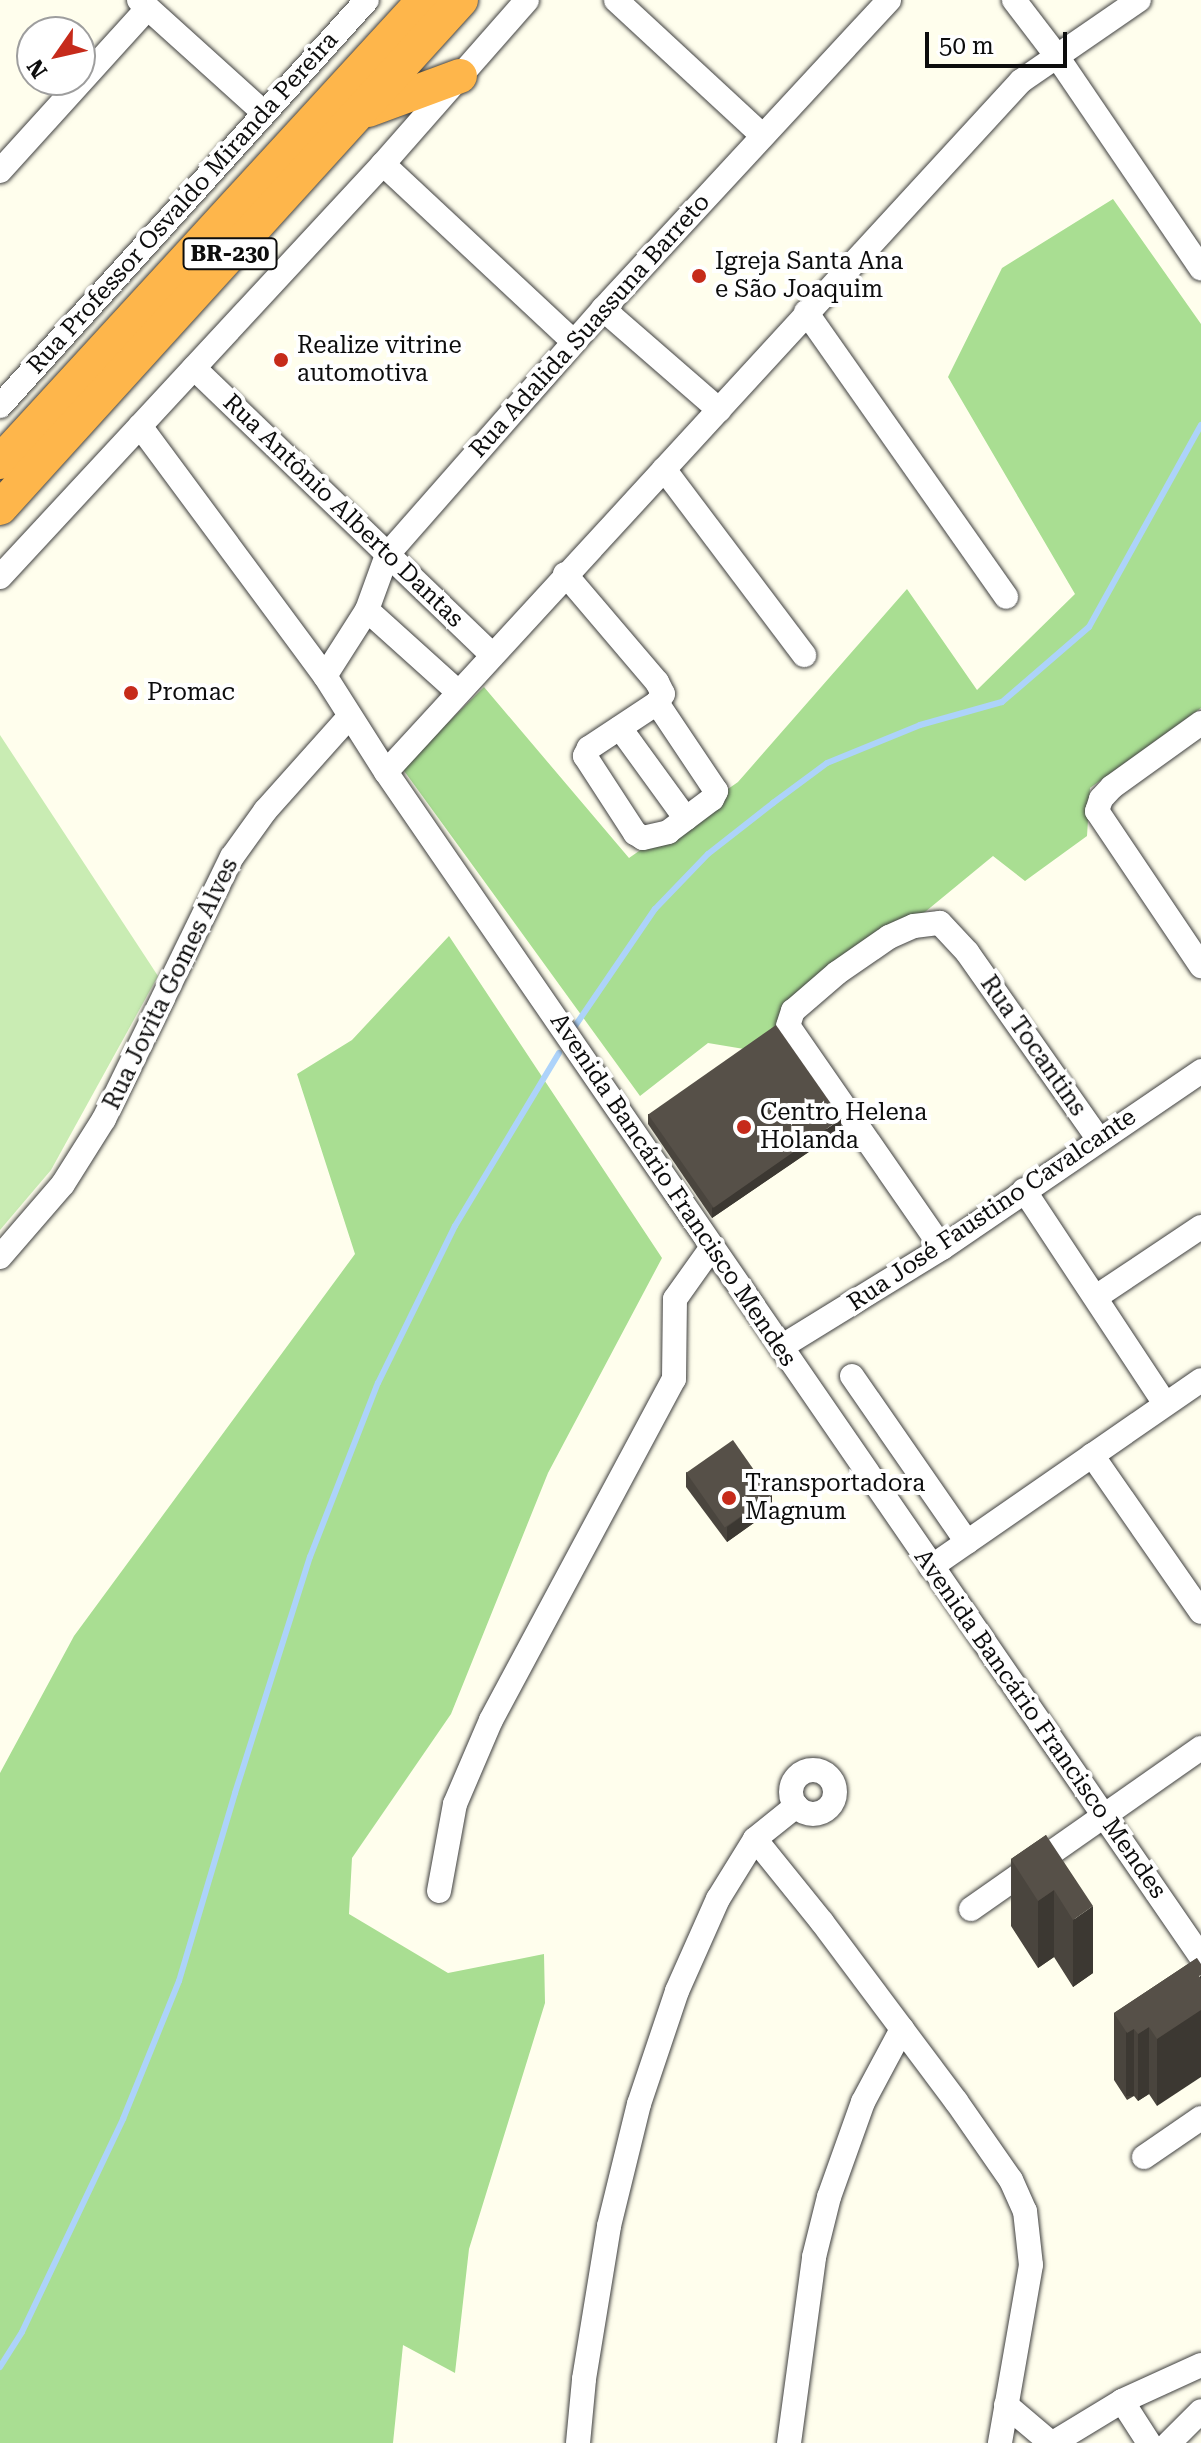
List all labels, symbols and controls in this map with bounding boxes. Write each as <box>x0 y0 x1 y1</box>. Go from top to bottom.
north arrow <box>16 16 96 96</box>
scale bar <box>929 16 1071 66</box>
street label: Rua Professor Osvaldo Miranda Pereira <box>22 26 344 380</box>
text: 50 m <box>939 32 994 60</box>
text: N <box>22 55 52 83</box>
street label: Rua Adalida Suassuna Barreto <box>464 188 716 464</box>
road number: BR-230 <box>182 236 278 272</box>
place label: Igreja Santa Ana e São Joaquim <box>715 248 903 304</box>
marker: Igreja Santa Ana e São Joaquim <box>690 267 708 285</box>
place label: Realize vitrine automotiva <box>297 332 462 388</box>
marker: Realize vitrine automotiva <box>272 351 290 369</box>
street label: Rua Antônio Alberto Dantas <box>217 388 469 634</box>
place label: Promac <box>147 679 235 707</box>
marker: Promac <box>122 684 140 702</box>
street label: Rua Jovita Gomes Alves <box>98 854 244 1114</box>
street label: Rua Tocantins <box>974 970 1092 1122</box>
street label: Avenida Bancário Francisco Mendes <box>544 1008 802 1372</box>
place label: Centro Helena Holanda <box>760 1099 927 1155</box>
street label: Rua José Faustino Cavalcante <box>842 1103 1142 1317</box>
marker: Centro Helena Holanda <box>735 1118 753 1136</box>
place label: Transportadora Magnum <box>745 1470 925 1526</box>
marker: Transportadora Magnum <box>720 1489 738 1507</box>
street label: Avenida Bancário Francisco Mendes <box>908 1544 1172 1904</box>

